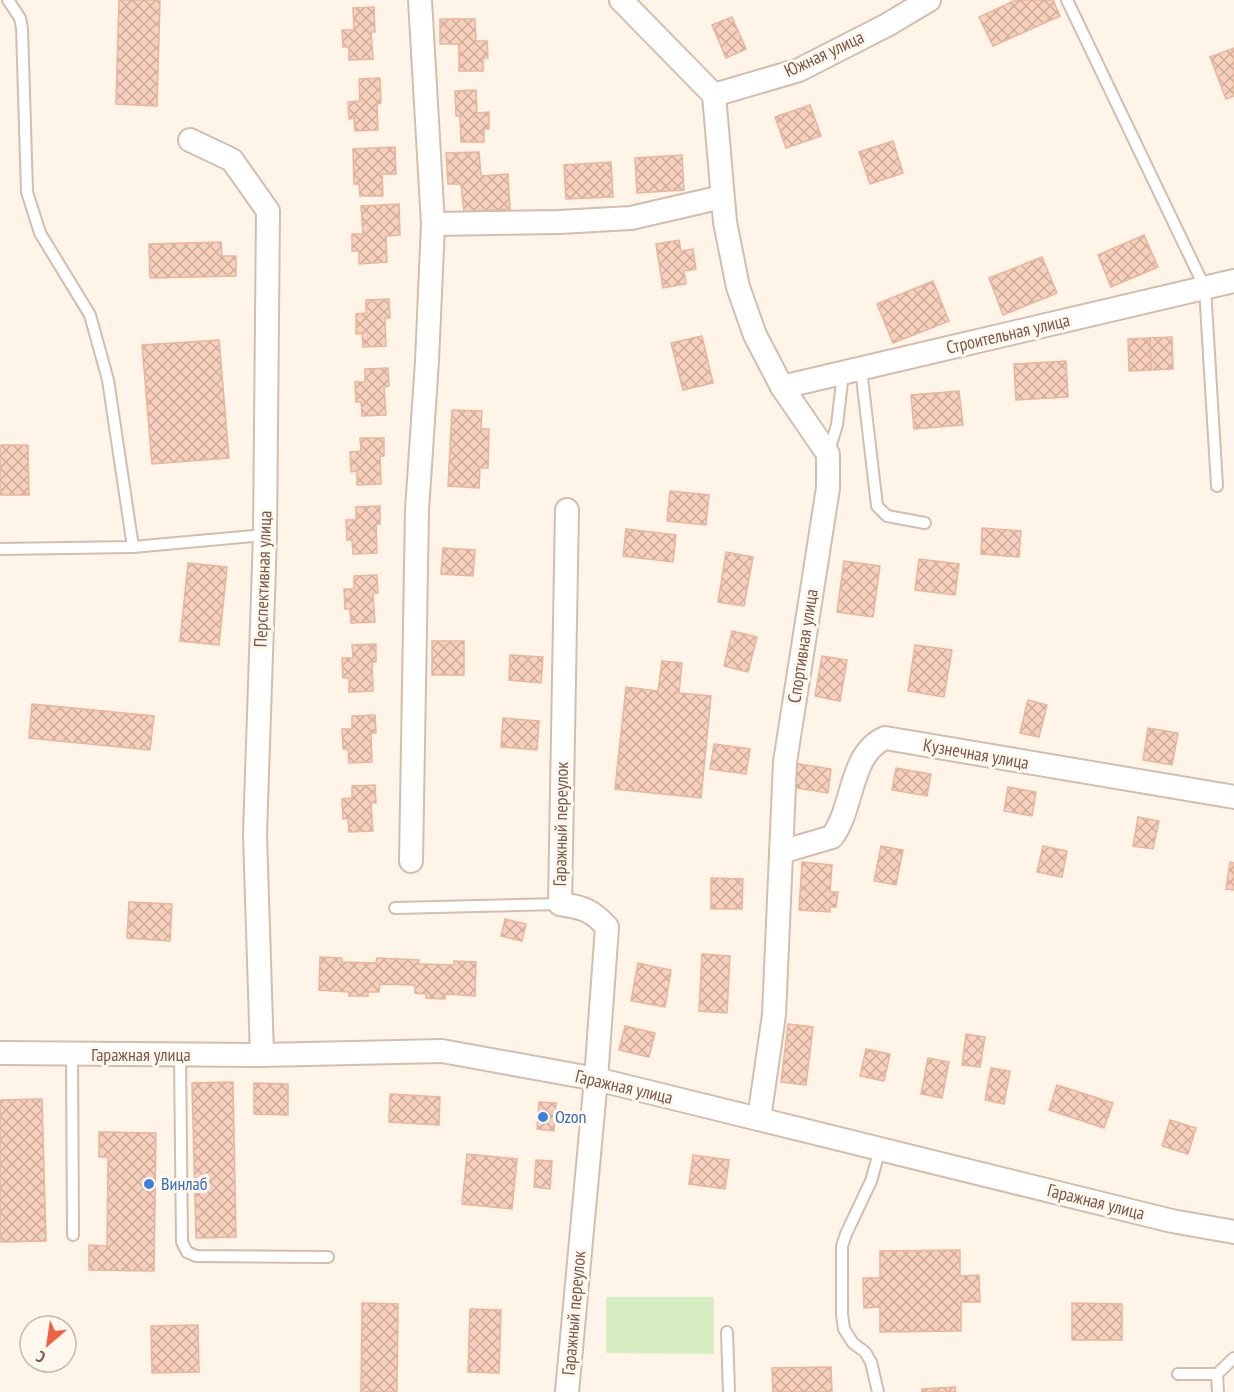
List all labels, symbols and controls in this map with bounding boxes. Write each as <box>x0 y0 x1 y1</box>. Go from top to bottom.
street label: Южная улица <box>780 25 867 82</box>
street label: Строительная улица <box>944 308 1072 359</box>
street label: Перспективная улица <box>249 510 276 648</box>
street label: Спортивная улица <box>782 587 823 704</box>
street label: Кузнечная улица <box>921 733 1031 774</box>
street label: Гаражный переулок <box>548 761 573 887</box>
street label: Гаражная улица <box>91 1043 191 1066</box>
street label: Гаражная улица <box>573 1064 675 1109</box>
place label: Ozon <box>555 1105 587 1128</box>
marker: Ozon <box>536 1110 550 1124</box>
place label: Винлаб <box>161 1172 208 1195</box>
marker: Винлаб <box>142 1177 156 1191</box>
street label: Гаражная улица <box>1045 1178 1147 1225</box>
street label: Гаражный переулок <box>557 1250 590 1376</box>
north arrow <box>18 1314 78 1374</box>
text: С <box>32 1346 49 1368</box>

